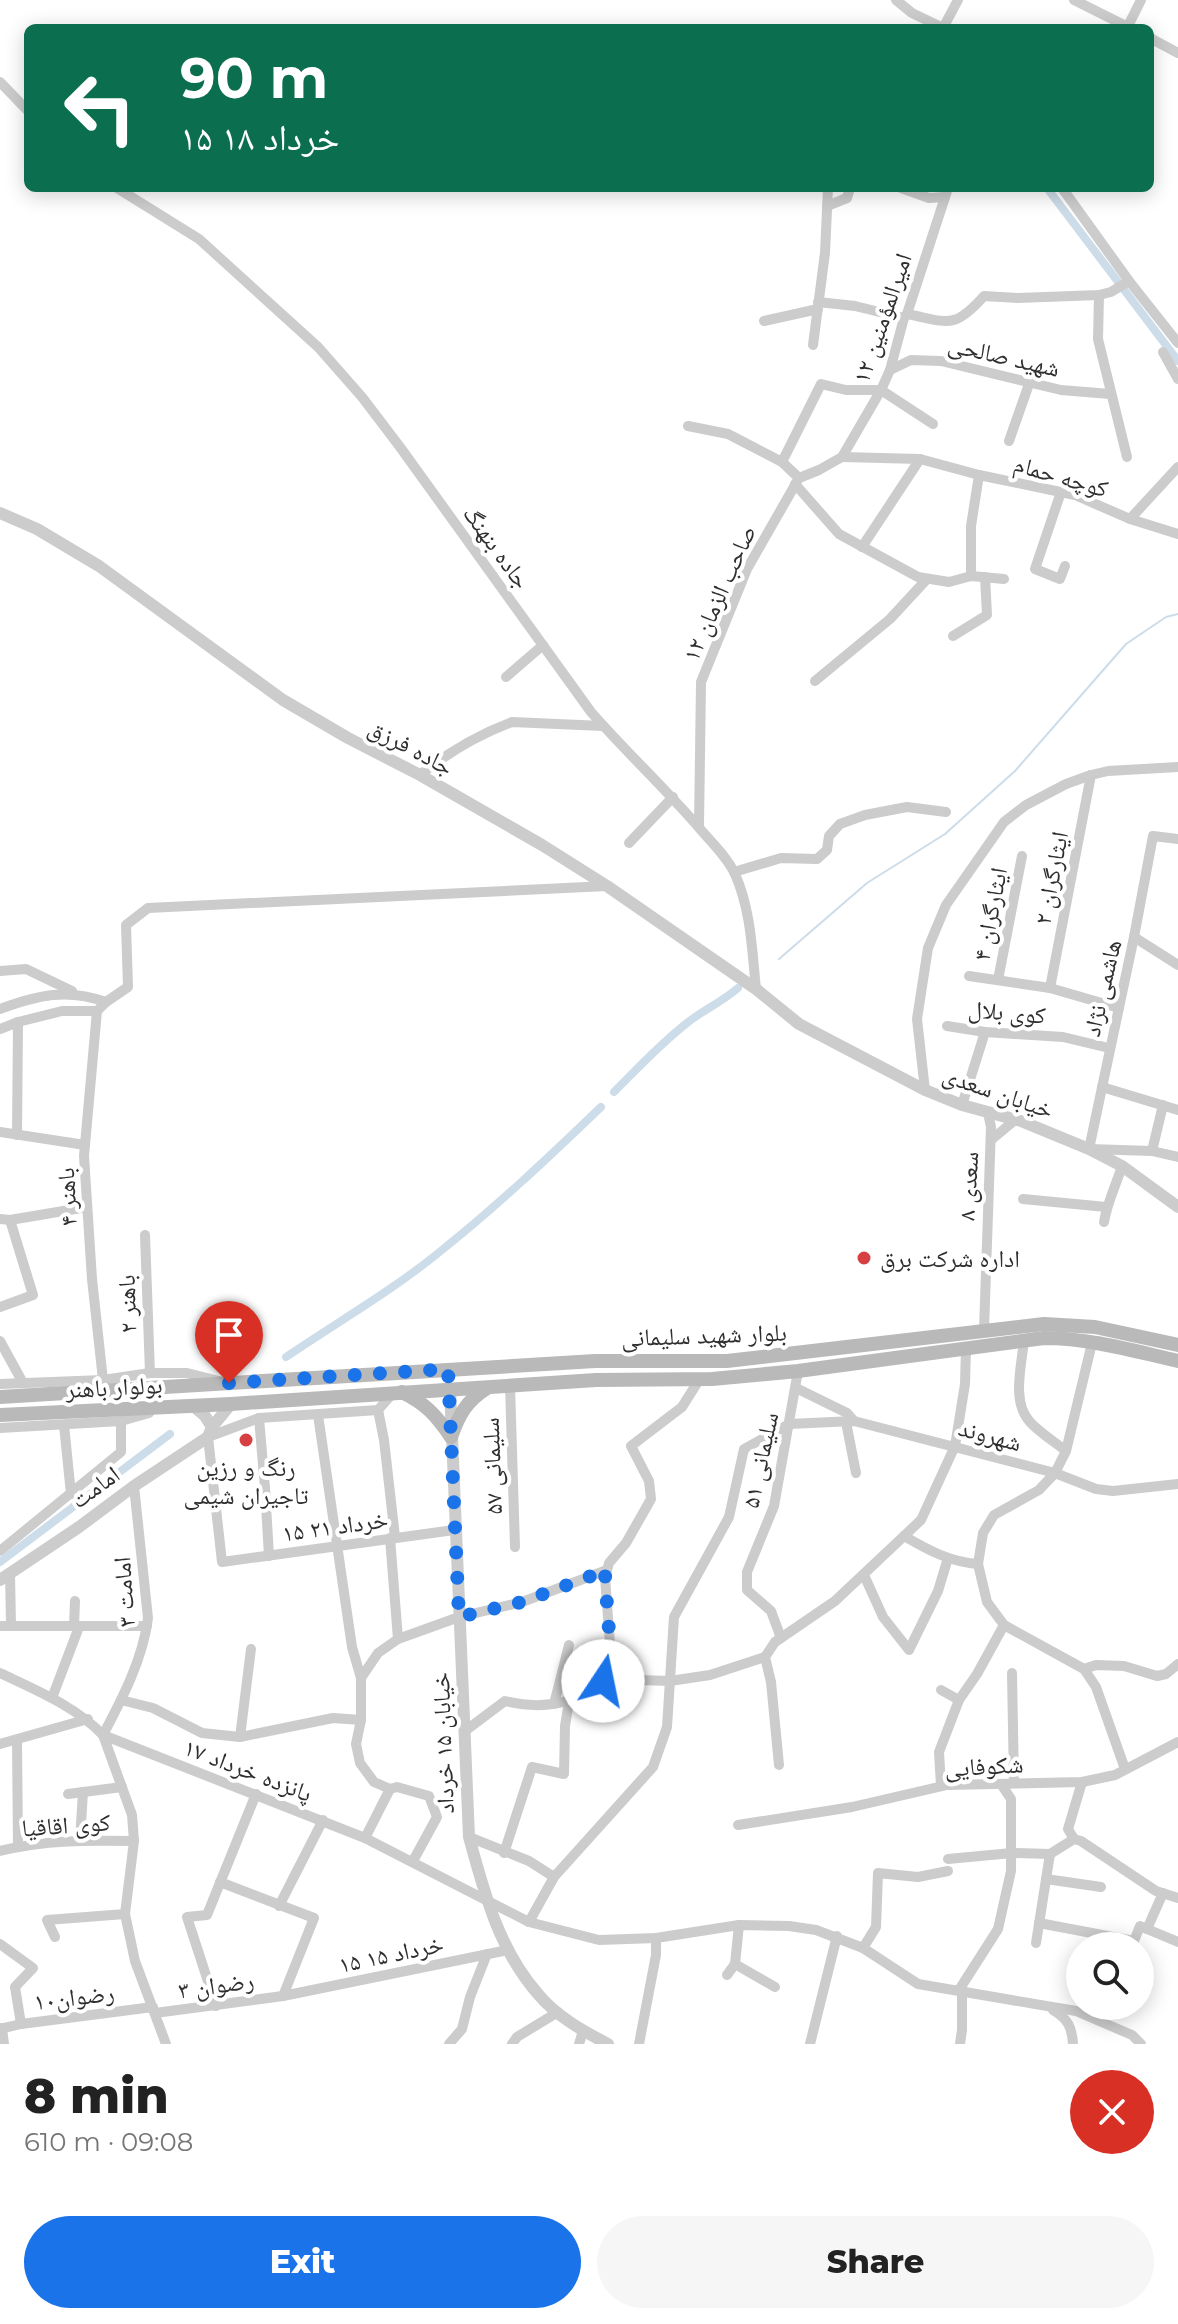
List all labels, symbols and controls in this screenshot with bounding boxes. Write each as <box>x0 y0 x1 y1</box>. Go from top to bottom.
text: 90 m <box>180 44 328 112</box>
icon: left <box>48 56 152 160</box>
text: ۱۵ خرداد ۱۸ <box>180 115 339 159</box>
street label: امیرالمؤمنین ۱۲ <box>846 249 918 387</box>
street label: شهید صالحی <box>945 329 1063 383</box>
street label: کوچه حمام <box>1010 449 1111 505</box>
street label: جاده بنهنگ <box>457 500 537 594</box>
street label: صاحب الزمان ۱۲ <box>676 521 762 665</box>
street label: جاده فرزق <box>364 713 458 781</box>
street label: ایثارگران ۲ <box>1028 829 1074 927</box>
street label: ایثارگران ۴ <box>967 865 1013 963</box>
street label: هاشمی نژاد <box>1077 937 1127 1039</box>
street label: کوی بلال <box>967 994 1047 1030</box>
street label: خیابان سعدی <box>939 1060 1057 1124</box>
street label: سعدی ۸ <box>952 1151 984 1221</box>
street label: باهنر ۴ <box>51 1167 83 1227</box>
place label: اداره شرکت برق <box>880 1244 1020 1273</box>
marker: اداره شرکت برق <box>855 1249 873 1267</box>
street label: باهنر ۲ <box>111 1274 143 1334</box>
pin <box>195 1301 263 1383</box>
icon: arrive <box>207 1313 251 1357</box>
street label: بلوار شهید سلیمانی <box>621 1318 787 1352</box>
street label: بولوار باهنر <box>64 1370 163 1404</box>
street label: سلیمانی ۵۱ <box>736 1409 784 1511</box>
street label: شهروند <box>955 1413 1025 1457</box>
street label: سلیمانی ۵۷ <box>476 1417 508 1515</box>
marker: رنگ و رزین تاجیران شیمی <box>237 1431 255 1449</box>
place label: رنگ و رزین تاجیران شیمی <box>184 1453 308 1510</box>
street label: امامت <box>65 1460 125 1514</box>
street label: ۱۵ خرداد ۲١ <box>280 1504 390 1548</box>
street label: امامت ۳ <box>107 1556 141 1628</box>
position arrow <box>561 1639 645 1723</box>
street label: خیابان ۱۵ خرداد <box>426 1672 460 1814</box>
street label: پانزده خرداد ۱۷ <box>180 1732 316 1808</box>
street label: شکوفایی <box>944 1749 1024 1783</box>
street label: کوی اقاقیا <box>21 1807 111 1843</box>
street label: ۱۵ خرداد ۱۵ <box>336 1929 446 1979</box>
map controls <box>1066 1932 1154 2020</box>
button: search <box>1066 1932 1154 2020</box>
street label: رضوان ۳ <box>176 1965 256 2005</box>
street label: رضوان۱۰ <box>32 1978 116 2016</box>
text: 8 min <box>24 2067 169 2125</box>
button: close <box>1070 2070 1154 2154</box>
text: 610 m · 09:08 <box>24 2126 193 2158</box>
button: Exit <box>24 2216 581 2308</box>
button: Share <box>597 2216 1154 2308</box>

